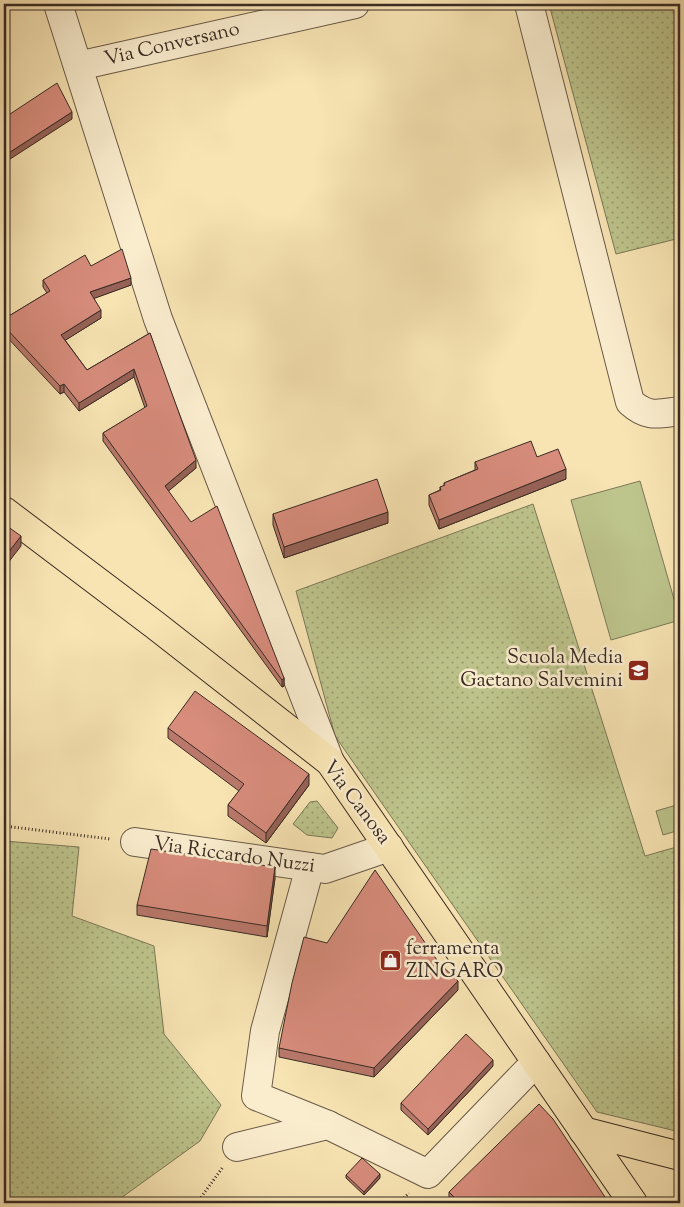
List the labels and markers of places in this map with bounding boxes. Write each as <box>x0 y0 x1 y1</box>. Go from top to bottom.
place label: Scuola Media Gaetano Salvemini <box>460 644 623 696</box>
school or university icon: Scuola Media Gaetano Salvemini <box>627 658 651 682</box>
place label: ferramenta ZINGARO <box>406 935 503 987</box>
shop icon: ferramenta ZINGARO <box>378 949 402 973</box>

